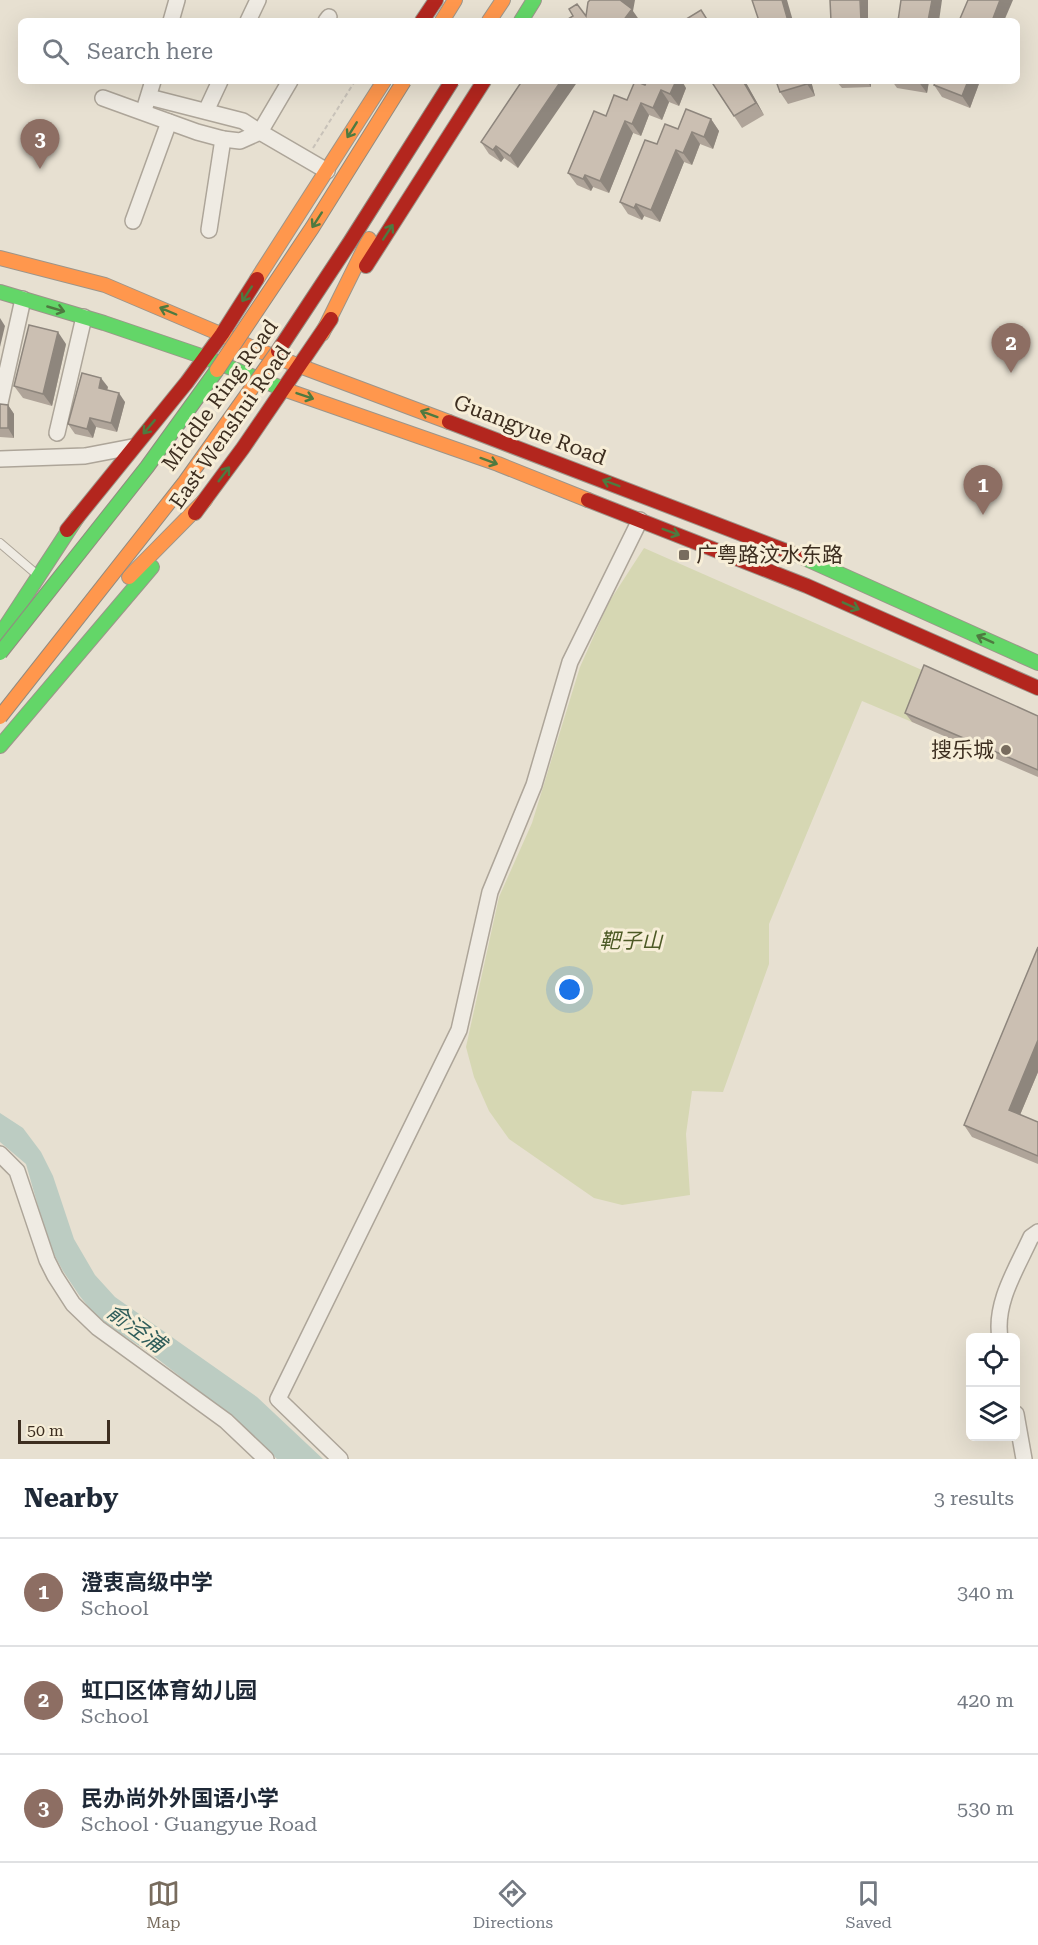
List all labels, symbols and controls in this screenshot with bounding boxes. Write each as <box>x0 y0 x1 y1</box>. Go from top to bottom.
search box <box>18 18 1020 84</box>
icon: search <box>39 35 72 68</box>
text: Search here <box>87 39 213 64</box>
pin: 3 <box>20 120 60 169</box>
one-way arrow <box>346 122 359 139</box>
one-way arrow <box>311 211 324 228</box>
one-way arrow <box>382 224 394 241</box>
one-way arrow <box>241 286 253 302</box>
one-way arrow <box>46 304 65 315</box>
one-way arrow <box>159 305 177 316</box>
street label: Middle Ring Road <box>157 314 283 475</box>
pin: 2 <box>992 324 1030 373</box>
street label: East Wenshui Road <box>165 340 296 513</box>
street label: Guangyue Road <box>450 390 610 470</box>
one-way arrow <box>296 392 314 403</box>
one-way arrow <box>420 408 438 419</box>
one-way arrow <box>143 419 156 435</box>
one-way arrow <box>480 456 498 467</box>
pin: 1 <box>964 466 1002 515</box>
one-way arrow <box>218 467 230 483</box>
one-way arrow <box>602 477 621 488</box>
one-way arrow <box>661 527 680 538</box>
place label: 广粤路汶水东路 <box>696 543 843 567</box>
marker: 广粤路汶水东路 <box>677 548 691 562</box>
one-way arrow <box>842 601 860 612</box>
one-way arrow <box>976 633 994 644</box>
place label: 搜乐城 <box>931 738 994 762</box>
marker: 搜乐城 <box>999 743 1013 757</box>
park label: 靶子山 <box>600 929 664 953</box>
your location <box>555 975 584 1004</box>
water label: 俞泾浦 <box>102 1298 172 1359</box>
map controls <box>966 1333 1020 1441</box>
button: locate <box>966 1333 1020 1387</box>
button: layers <box>966 1387 1020 1441</box>
scale bar <box>18 1417 110 1444</box>
text: 50 m <box>27 1421 64 1440</box>
text: Nearby <box>24 1483 118 1513</box>
text: 3 results <box>934 1486 1014 1510</box>
text: 澄衷高级中学 <box>81 1570 213 1595</box>
text: 1 <box>38 1580 49 1604</box>
text: 340 m <box>957 1580 1014 1604</box>
text: School <box>81 1596 149 1620</box>
text: 虹口区体育幼儿园 <box>81 1678 257 1703</box>
text: 2 <box>38 1688 49 1712</box>
text: 420 m <box>957 1688 1014 1712</box>
text: School <box>81 1704 149 1728</box>
text: 民办尚外外国语小学 <box>81 1786 279 1811</box>
text: 3 <box>38 1796 49 1820</box>
text: 530 m <box>957 1796 1014 1820</box>
text: School · Guangyue Road <box>81 1812 317 1836</box>
tab: Map <box>146 1877 180 1932</box>
tab: Directions <box>473 1877 553 1932</box>
tab: Saved <box>845 1877 892 1932</box>

